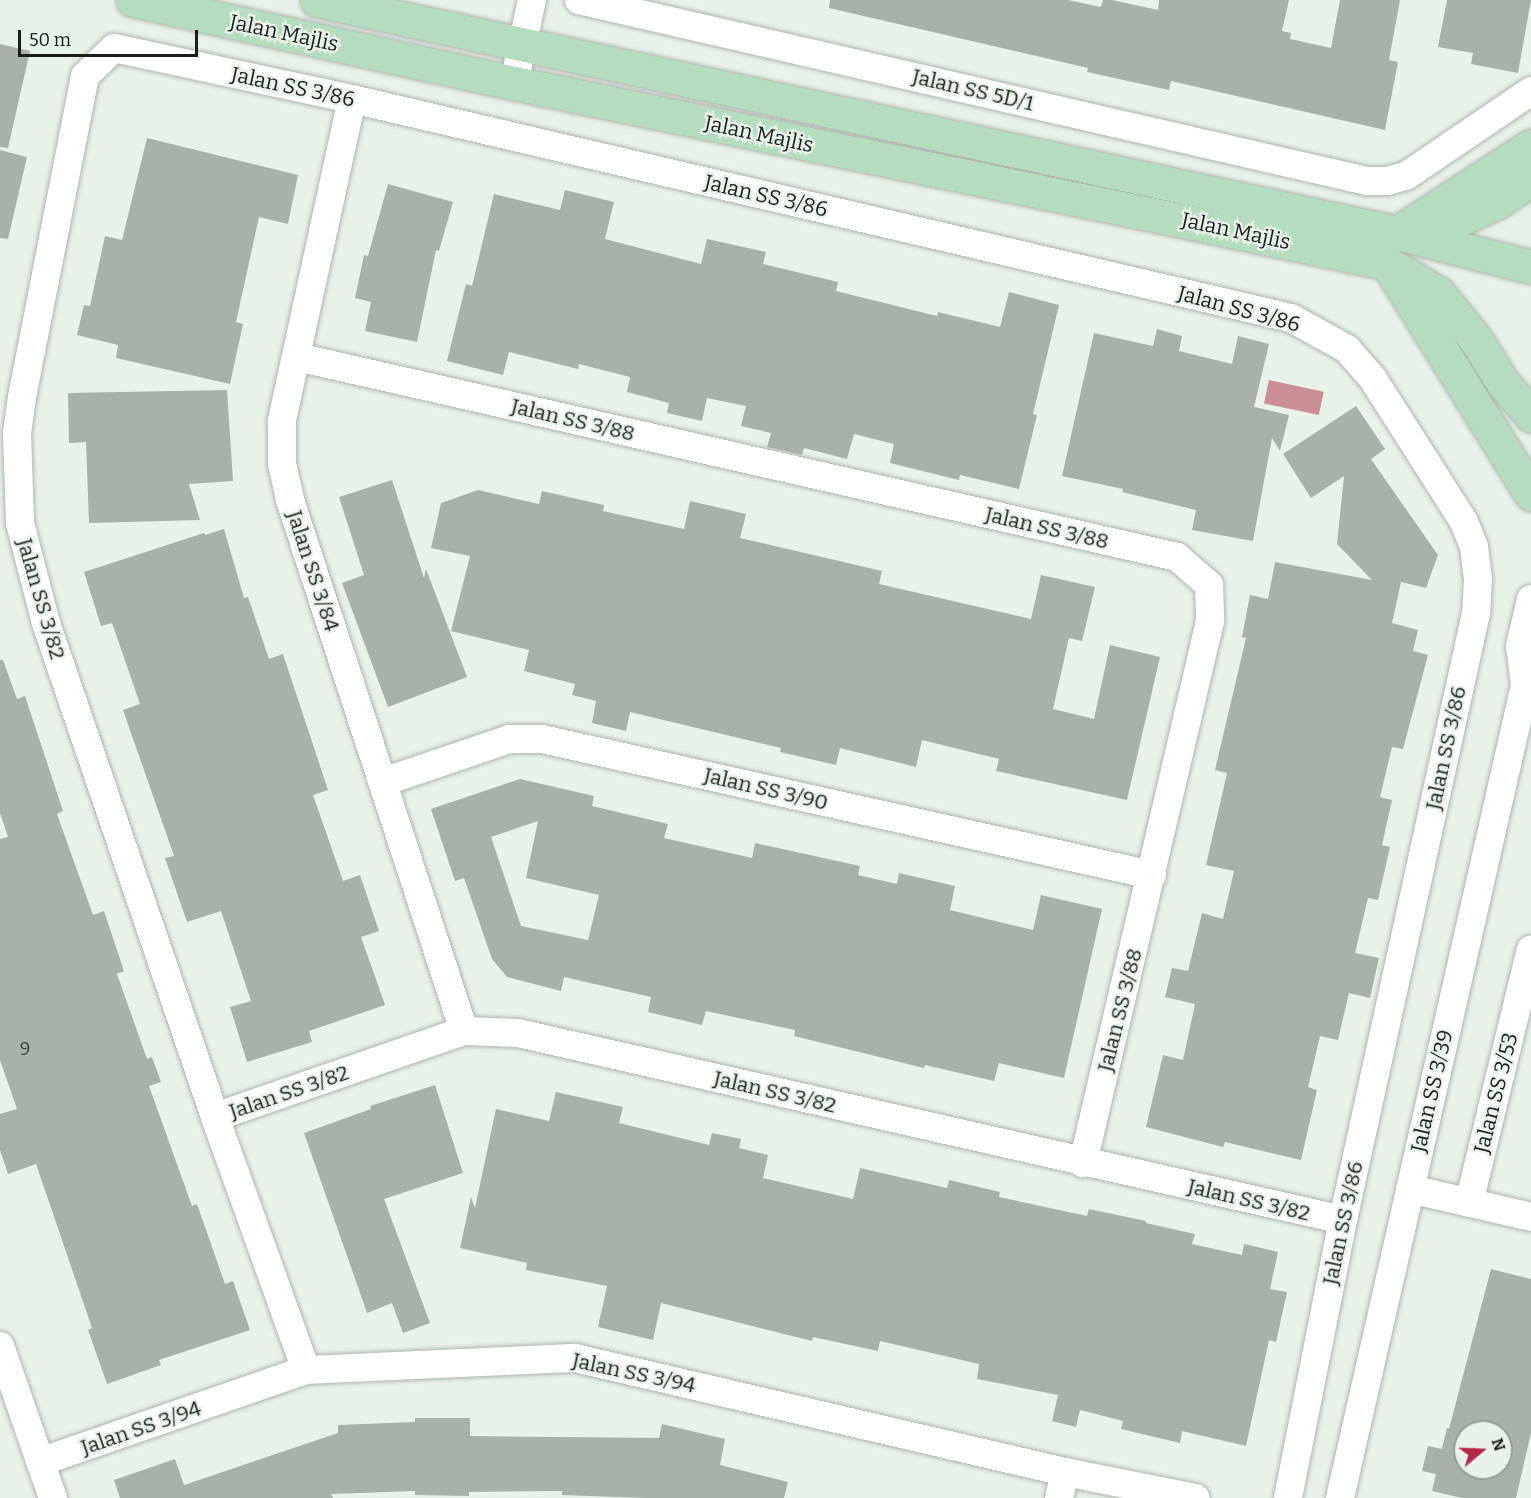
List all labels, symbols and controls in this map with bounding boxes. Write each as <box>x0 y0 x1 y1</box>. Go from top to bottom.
street label: Jalan Majlis <box>227 9 341 57</box>
scale bar <box>21 18 201 56</box>
text: 50 m <box>29 29 71 51</box>
street label: Jalan SS 3/86 <box>229 62 357 112</box>
street label: Jalan SS 5D/1 <box>910 64 1036 116</box>
street label: Jalan Majlis <box>702 110 816 158</box>
street label: Jalan SS 3/86 <box>702 170 830 222</box>
street label: Jalan Majlis <box>1179 207 1293 255</box>
street label: Jalan SS 3/86 <box>1175 281 1303 337</box>
street label: Jalan SS 3/88 <box>509 394 637 446</box>
street label: Jalan SS 3/88 <box>983 502 1111 554</box>
street label: Jalan SS 3/84 <box>282 507 344 635</box>
street label: Jalan SS 3/82 <box>12 536 70 662</box>
street label: Jalan SS 3/86 <box>1421 684 1471 812</box>
street label: Jalan SS 3/90 <box>702 762 830 816</box>
street label: Jalan SS 3/88 <box>1093 946 1147 1074</box>
street label: Jalan SS 3/39 <box>1406 1027 1458 1155</box>
street label: Jalan SS 3/53 <box>1469 1030 1523 1156</box>
house number: 9 <box>20 1038 30 1060</box>
street label: Jalan SS 3/82 <box>226 1060 352 1124</box>
street label: Jalan SS 3/82 <box>711 1066 839 1118</box>
street label: Jalan SS 3/86 <box>1318 1159 1368 1287</box>
street label: Jalan SS 3/82 <box>1185 1174 1313 1226</box>
street label: Jalan SS 3/94 <box>570 1348 698 1398</box>
street label: Jalan SS 3/94 <box>78 1396 204 1460</box>
north arrow <box>1453 1420 1513 1480</box>
text: N <box>1488 1436 1510 1454</box>

